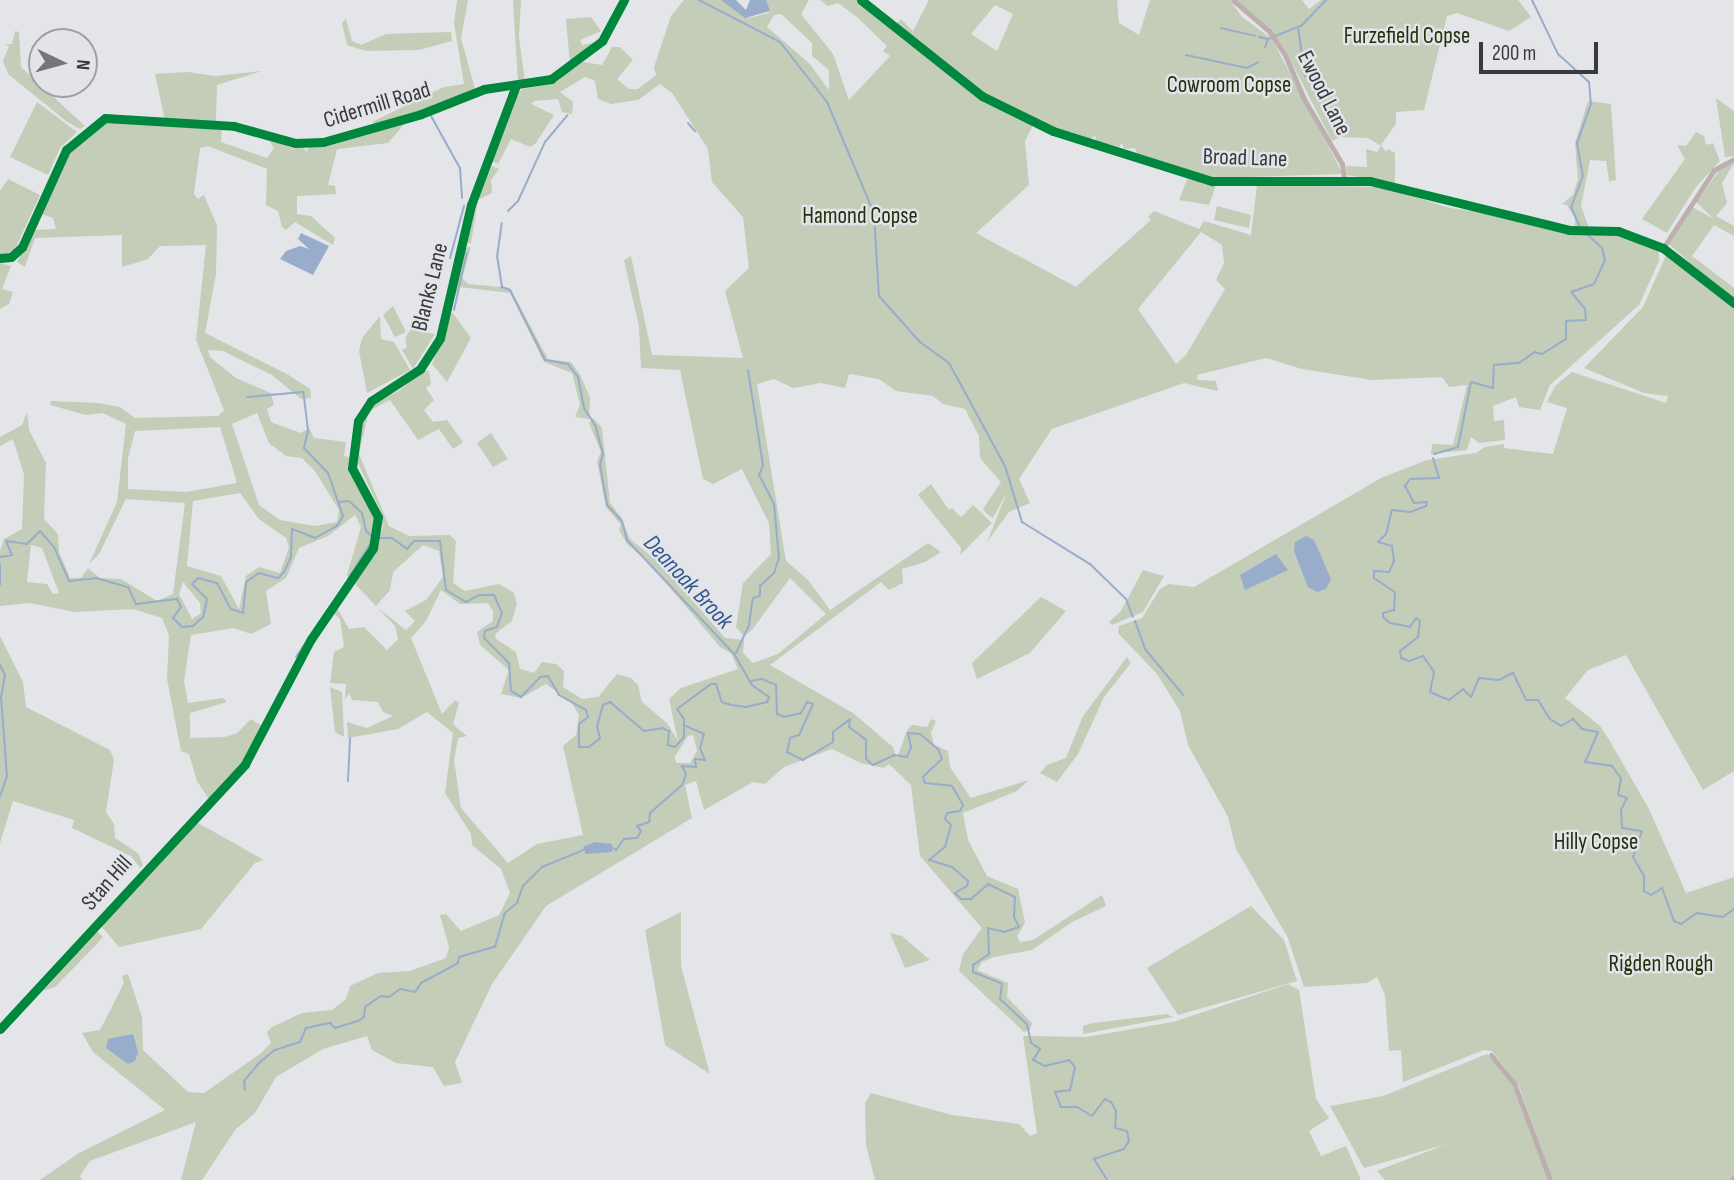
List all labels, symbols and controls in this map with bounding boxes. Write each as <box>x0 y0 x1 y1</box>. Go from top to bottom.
park label: Furzefield Copse <box>1344 22 1470 50</box>
north arrow <box>28 28 98 98</box>
scale bar <box>1482 28 1601 72</box>
text: 200 m <box>1492 41 1536 66</box>
street label: Ewood Lane <box>1291 46 1357 140</box>
text: N <box>71 59 94 71</box>
park label: Cowroom Copse <box>1167 71 1291 99</box>
street label: Cidermill Road <box>320 76 434 134</box>
street label: Broad Lane <box>1202 143 1288 173</box>
park label: Hamond Copse <box>802 202 918 230</box>
street label: Blanks Lane <box>406 240 454 334</box>
water label: Deanoak Brook <box>637 529 739 635</box>
park label: Hilly Copse <box>1554 828 1638 856</box>
street label: Stan Hill <box>76 850 138 916</box>
park label: Rigden Rough <box>1609 950 1713 978</box>

